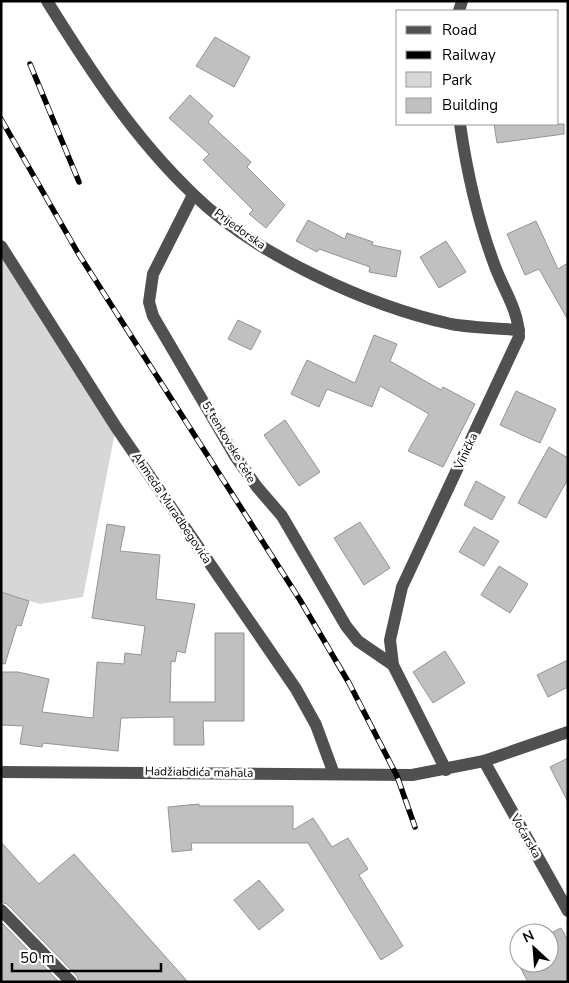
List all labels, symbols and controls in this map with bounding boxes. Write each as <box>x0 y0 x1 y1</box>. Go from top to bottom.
legend <box>396 10 559 125</box>
text: Road <box>442 20 477 40</box>
text: Railway <box>442 45 496 65</box>
text: Park <box>442 70 472 90</box>
text: Building <box>442 95 498 115</box>
street label: Prijedorska <box>211 205 269 253</box>
street label: 5. tenkovske čete <box>198 398 260 486</box>
street label: Vinička <box>450 430 481 473</box>
street label: Ahmeda Muradbegovića <box>129 449 215 567</box>
street label: Hadžiabdića mahala <box>145 763 253 781</box>
street label: Voćarska <box>506 810 545 861</box>
north arrow <box>509 923 559 973</box>
text: N <box>520 926 537 948</box>
scale bar <box>12 940 161 972</box>
text: 50 m <box>20 948 55 968</box>

